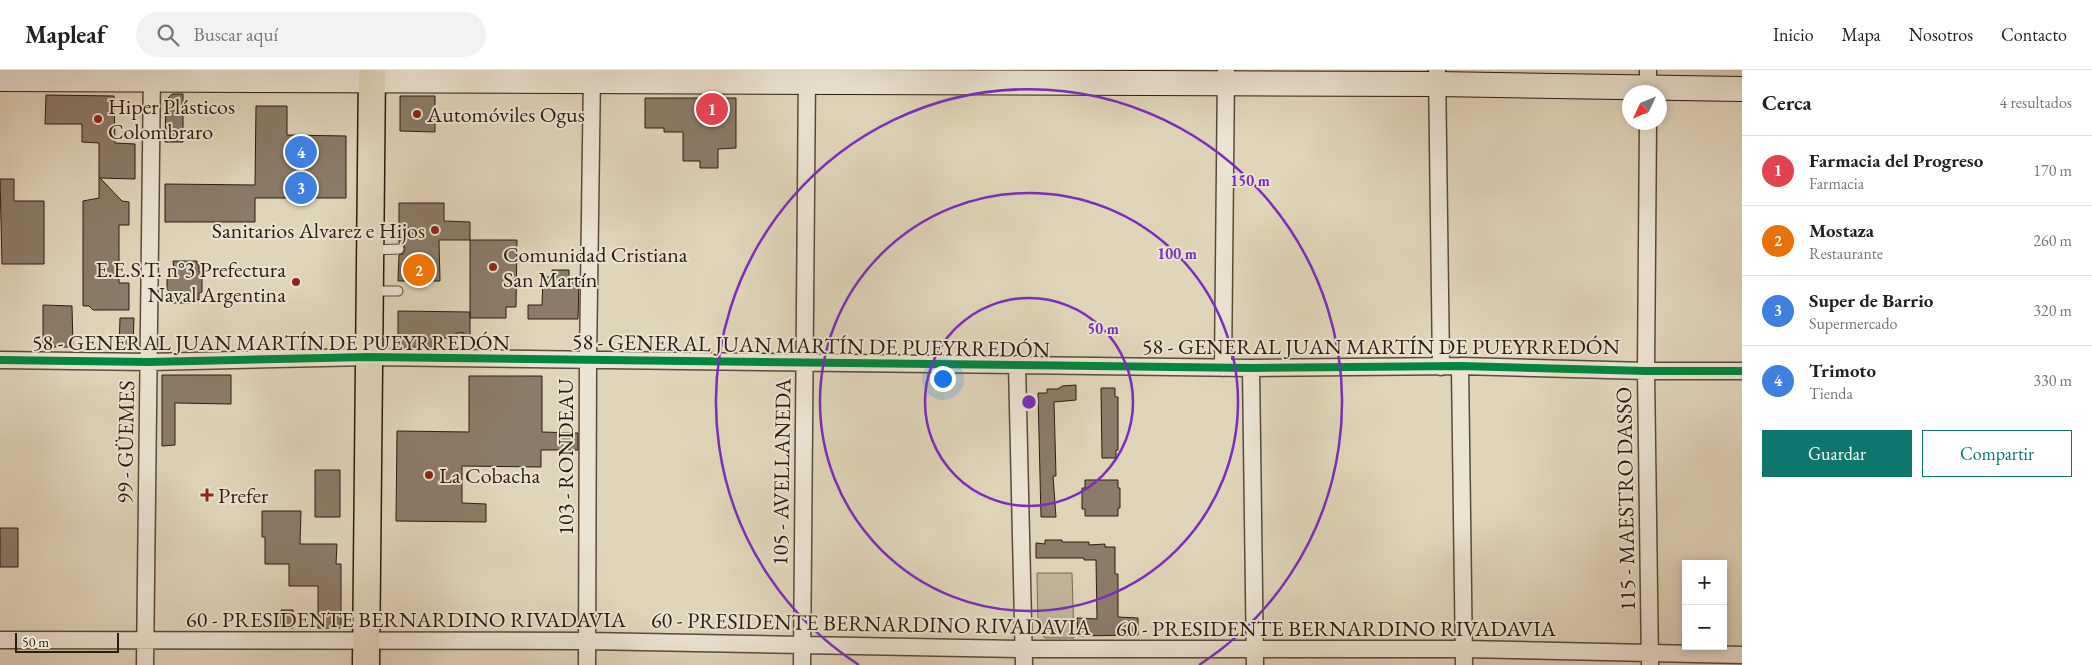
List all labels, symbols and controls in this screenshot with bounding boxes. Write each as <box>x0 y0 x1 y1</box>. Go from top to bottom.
search box <box>136 12 486 57</box>
text: Mapleaf <box>25 19 106 50</box>
icon: search <box>154 21 182 49</box>
text: Buscar aquí <box>194 22 278 47</box>
text: Inicio <box>1773 23 1814 46</box>
text: Mapa <box>1842 23 1881 46</box>
text: Nosotros <box>1909 23 1973 46</box>
text: Contacto <box>2001 23 2067 46</box>
north arrow <box>1622 85 1667 130</box>
text: Cerca <box>1762 89 1812 116</box>
pin: 1 <box>696 90 728 128</box>
place label: Hiper Plásticos Colombraro <box>108 92 235 146</box>
text: 4 resultados <box>2000 92 2072 113</box>
place label: Automóviles Ogus <box>426 100 585 129</box>
marker: Automóviles Ogus <box>411 108 423 120</box>
marker: Hiper Plásticos Colombraro <box>92 113 104 125</box>
pin: 4 <box>285 133 317 171</box>
text: Farmacia del Progreso <box>1809 148 1983 173</box>
text: 1 <box>1774 160 1782 181</box>
text: 170 m <box>2033 160 2072 181</box>
pin: 3 <box>285 169 317 207</box>
text: 150 m <box>1230 171 1270 190</box>
text: Farmacia <box>1809 173 1864 194</box>
place label: Sanitarios Alvarez e Hijos <box>212 216 425 245</box>
text: Mostaza <box>1809 218 1874 243</box>
marker: Sanitarios Alvarez e Hijos <box>429 224 441 236</box>
text: 2 <box>1774 230 1782 251</box>
text: 260 m <box>2033 230 2072 251</box>
place label: Comunidad Cristiana San Martín <box>503 240 688 294</box>
text: Restaurante <box>1809 243 1883 264</box>
text: 100 m <box>1157 244 1197 263</box>
pin: 2 <box>403 251 435 289</box>
place label: E.E.S.T. n°3 Prefectura Naval Argentina <box>95 255 286 309</box>
marker: Comunidad Cristiana San Martín <box>487 261 499 273</box>
marker: E.E.S.T. n°3 Prefectura Naval Argentina <box>290 276 302 288</box>
text: Super de Barrio <box>1809 288 1933 313</box>
text: 3 <box>1774 300 1782 321</box>
text: 320 m <box>2033 300 2072 321</box>
text: Supermercado <box>1809 313 1897 334</box>
text: 50 m <box>1087 319 1119 338</box>
street label: 58 - GENERAL JUAN MARTÍN DE PUEYRREDÓN <box>572 327 1051 364</box>
street label: 58 - GENERAL JUAN MARTÍN DE PUEYRREDÓN <box>32 328 511 357</box>
street label: 58 - GENERAL JUAN MARTÍN DE PUEYRREDÓN <box>1142 332 1621 361</box>
text: Trimoto <box>1809 358 1876 383</box>
your location <box>930 366 956 392</box>
text: 4 <box>1774 370 1782 391</box>
text: 330 m <box>2033 370 2072 391</box>
street label: 105 - AVELLANEDA <box>765 377 798 566</box>
street label: 103 - RONDEAU <box>551 378 580 535</box>
street label: 99 - GÜEMES <box>110 380 141 504</box>
text: Tienda <box>1809 383 1853 404</box>
street label: 115 - MAESTRO DASSO <box>1609 387 1642 611</box>
centre of rings <box>1020 393 1038 411</box>
button: Guardar <box>1762 430 1912 477</box>
button: Compartir <box>1922 430 2072 477</box>
place label: La Cobacha <box>439 461 540 490</box>
marker: La Cobacha <box>423 469 435 481</box>
place label: Prefer <box>218 481 269 510</box>
marker: Prefer <box>200 488 214 502</box>
map controls <box>1682 560 1727 650</box>
button: + <box>1682 560 1727 605</box>
street label: 60 - PRESIDENTE BERNARDINO RIVADAVIA <box>186 605 627 634</box>
street label: 60 - PRESIDENTE BERNARDINO RIVADAVIA <box>651 605 1092 642</box>
button: − <box>1682 605 1727 650</box>
street label: 60 - PRESIDENTE BERNARDINO RIVADAVIA <box>1116 614 1557 643</box>
scale bar <box>15 630 119 653</box>
text: 50 m <box>22 633 49 651</box>

